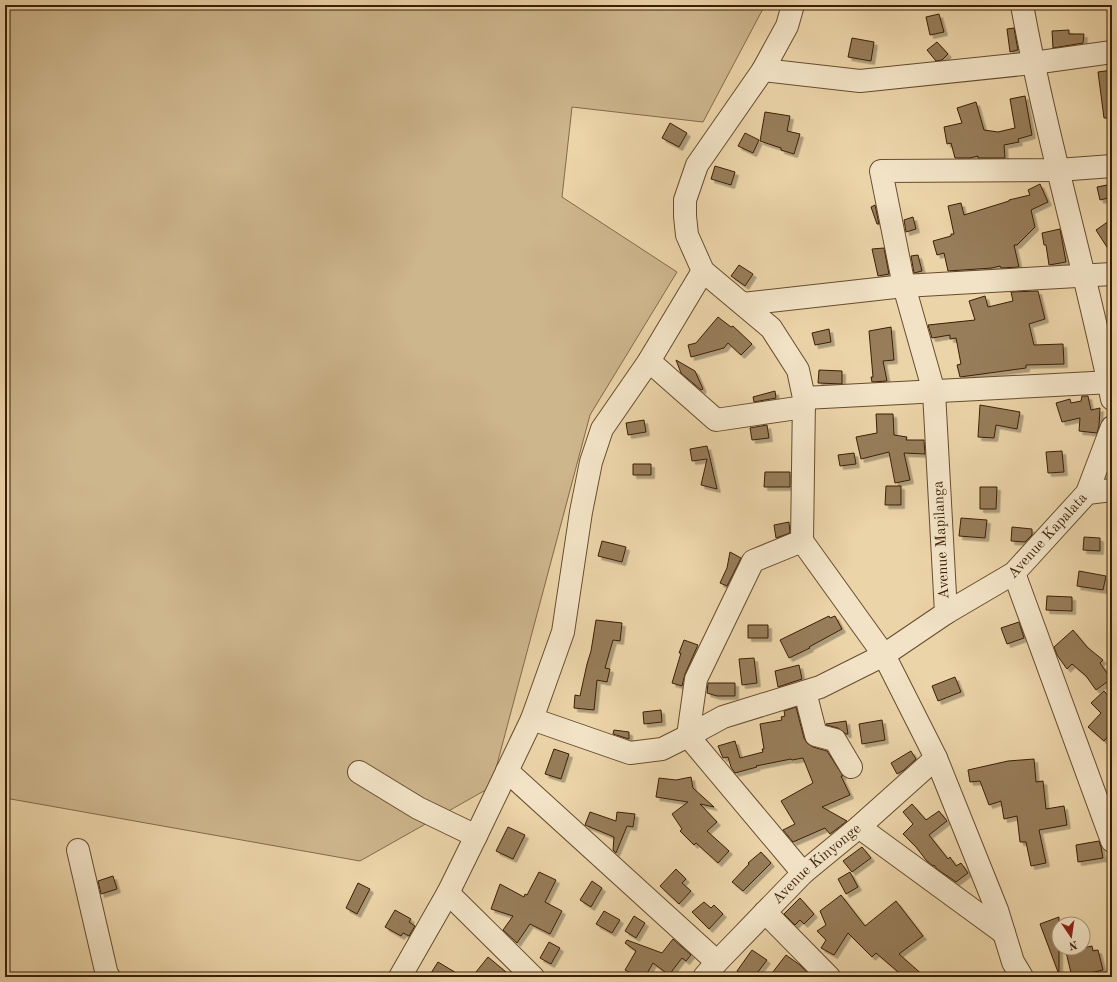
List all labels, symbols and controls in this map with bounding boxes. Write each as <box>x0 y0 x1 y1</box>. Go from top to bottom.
street label: Avenue Mapilanga <box>931 480 953 600</box>
street label: Avenue Kapalata <box>1005 490 1091 582</box>
street label: Avenue Kinyonge <box>770 821 864 907</box>
north arrow <box>1051 916 1091 956</box>
text: N <box>1067 938 1078 951</box>

